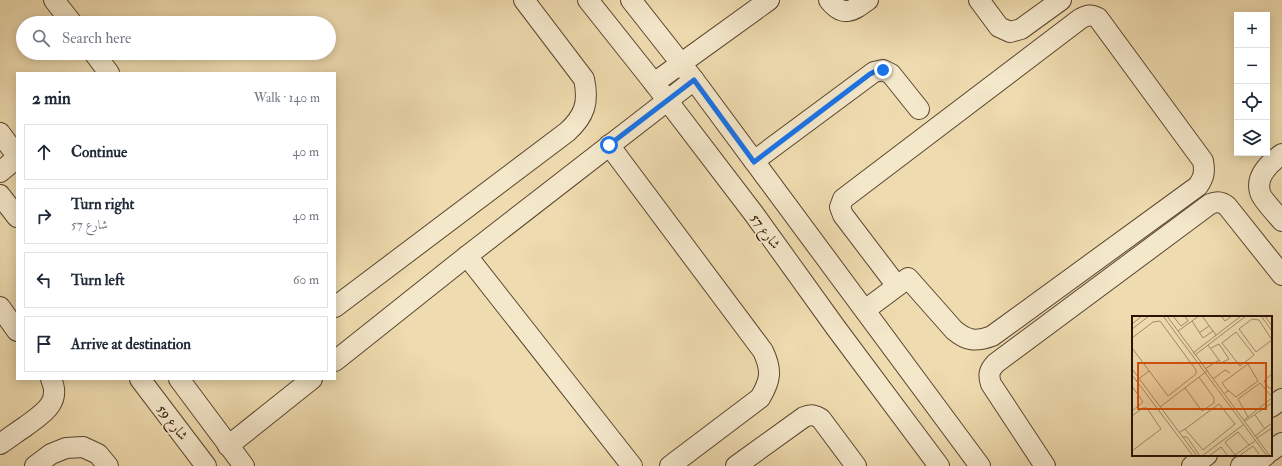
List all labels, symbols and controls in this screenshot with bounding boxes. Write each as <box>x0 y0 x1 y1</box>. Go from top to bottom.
map controls <box>1234 12 1270 156</box>
button: + <box>1234 12 1270 48</box>
search box <box>16 16 336 60</box>
icon: search <box>30 27 52 49</box>
text: Search here <box>62 29 131 48</box>
button: − <box>1234 48 1270 84</box>
route end <box>874 61 892 79</box>
button: locate <box>1234 84 1270 120</box>
text: 2 min <box>32 88 71 109</box>
text: Walk · 140 m <box>254 90 320 106</box>
button: layers <box>1234 120 1270 156</box>
route start <box>600 136 618 154</box>
icon: ahead <box>33 141 55 163</box>
text: Continue <box>71 143 127 162</box>
text: 40 m <box>293 144 319 160</box>
text: Turn right <box>71 195 134 214</box>
icon: right <box>33 205 55 227</box>
text: 40 m <box>293 208 319 224</box>
street label: شارع 57 <box>745 210 784 254</box>
text: شارع 57 <box>71 217 108 233</box>
icon: left <box>33 269 55 291</box>
text: Turn left <box>71 271 125 290</box>
text: 60 m <box>293 272 319 288</box>
inset map <box>1132 316 1272 456</box>
icon: arrive <box>33 333 55 355</box>
text: Arrive at destination <box>71 335 191 354</box>
street label: شارع 59 <box>151 401 192 445</box>

